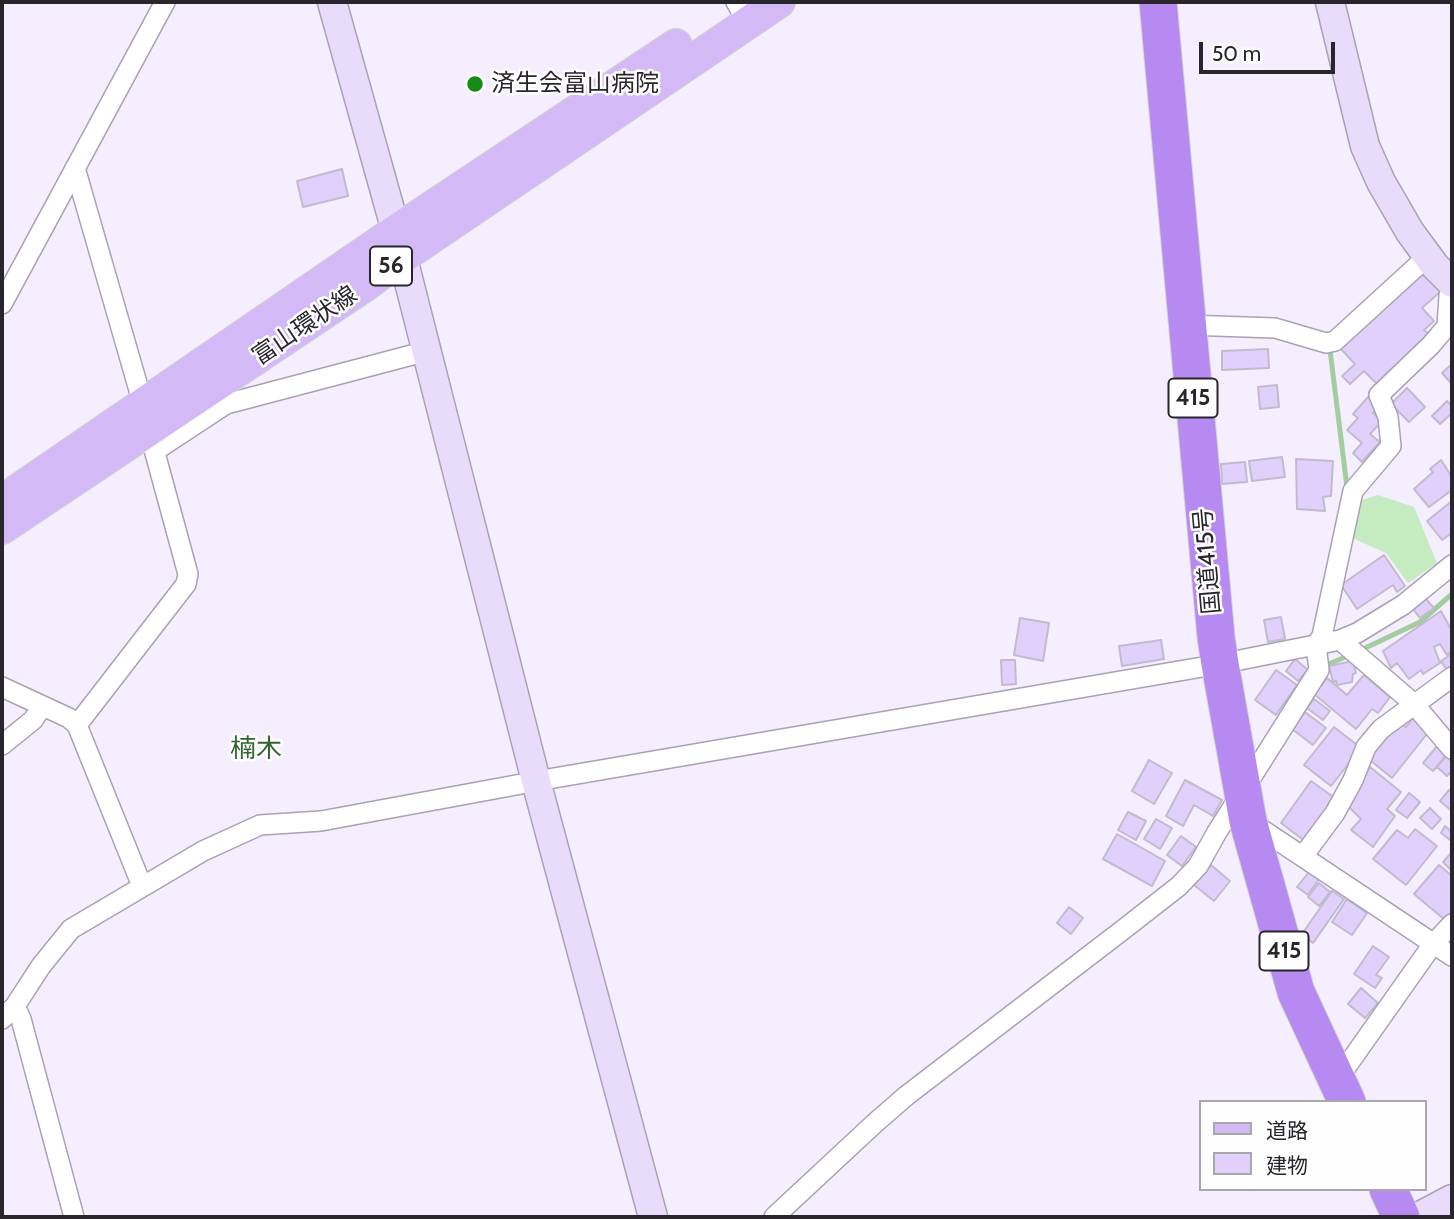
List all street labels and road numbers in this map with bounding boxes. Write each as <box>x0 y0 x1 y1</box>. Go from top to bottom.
road number: 56 <box>370 246 412 286</box>
street label: 富山環状線 <box>247 281 363 371</box>
road number: 415 <box>1168 378 1218 418</box>
street label: 国道415号 <box>1189 507 1227 615</box>
road number: 415 <box>1260 932 1308 970</box>

